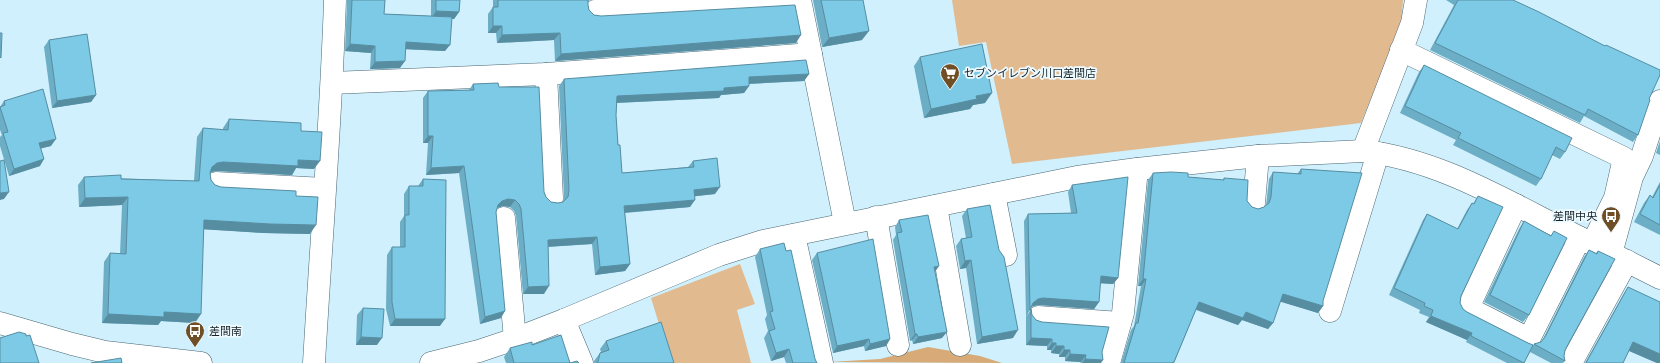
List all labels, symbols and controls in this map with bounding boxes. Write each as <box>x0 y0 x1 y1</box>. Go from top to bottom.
supermarket icon: セブンイレブン川口差間店 <box>939 62 961 90</box>
place label: セブンイレブン川口差間店 <box>964 66 1096 80</box>
bus stop icon: 差間中央 <box>1600 205 1622 233</box>
place label: 差間中央 <box>1553 209 1598 223</box>
bus stop icon: 差間南 <box>184 320 206 348</box>
place label: 差間南 <box>209 324 242 338</box>

